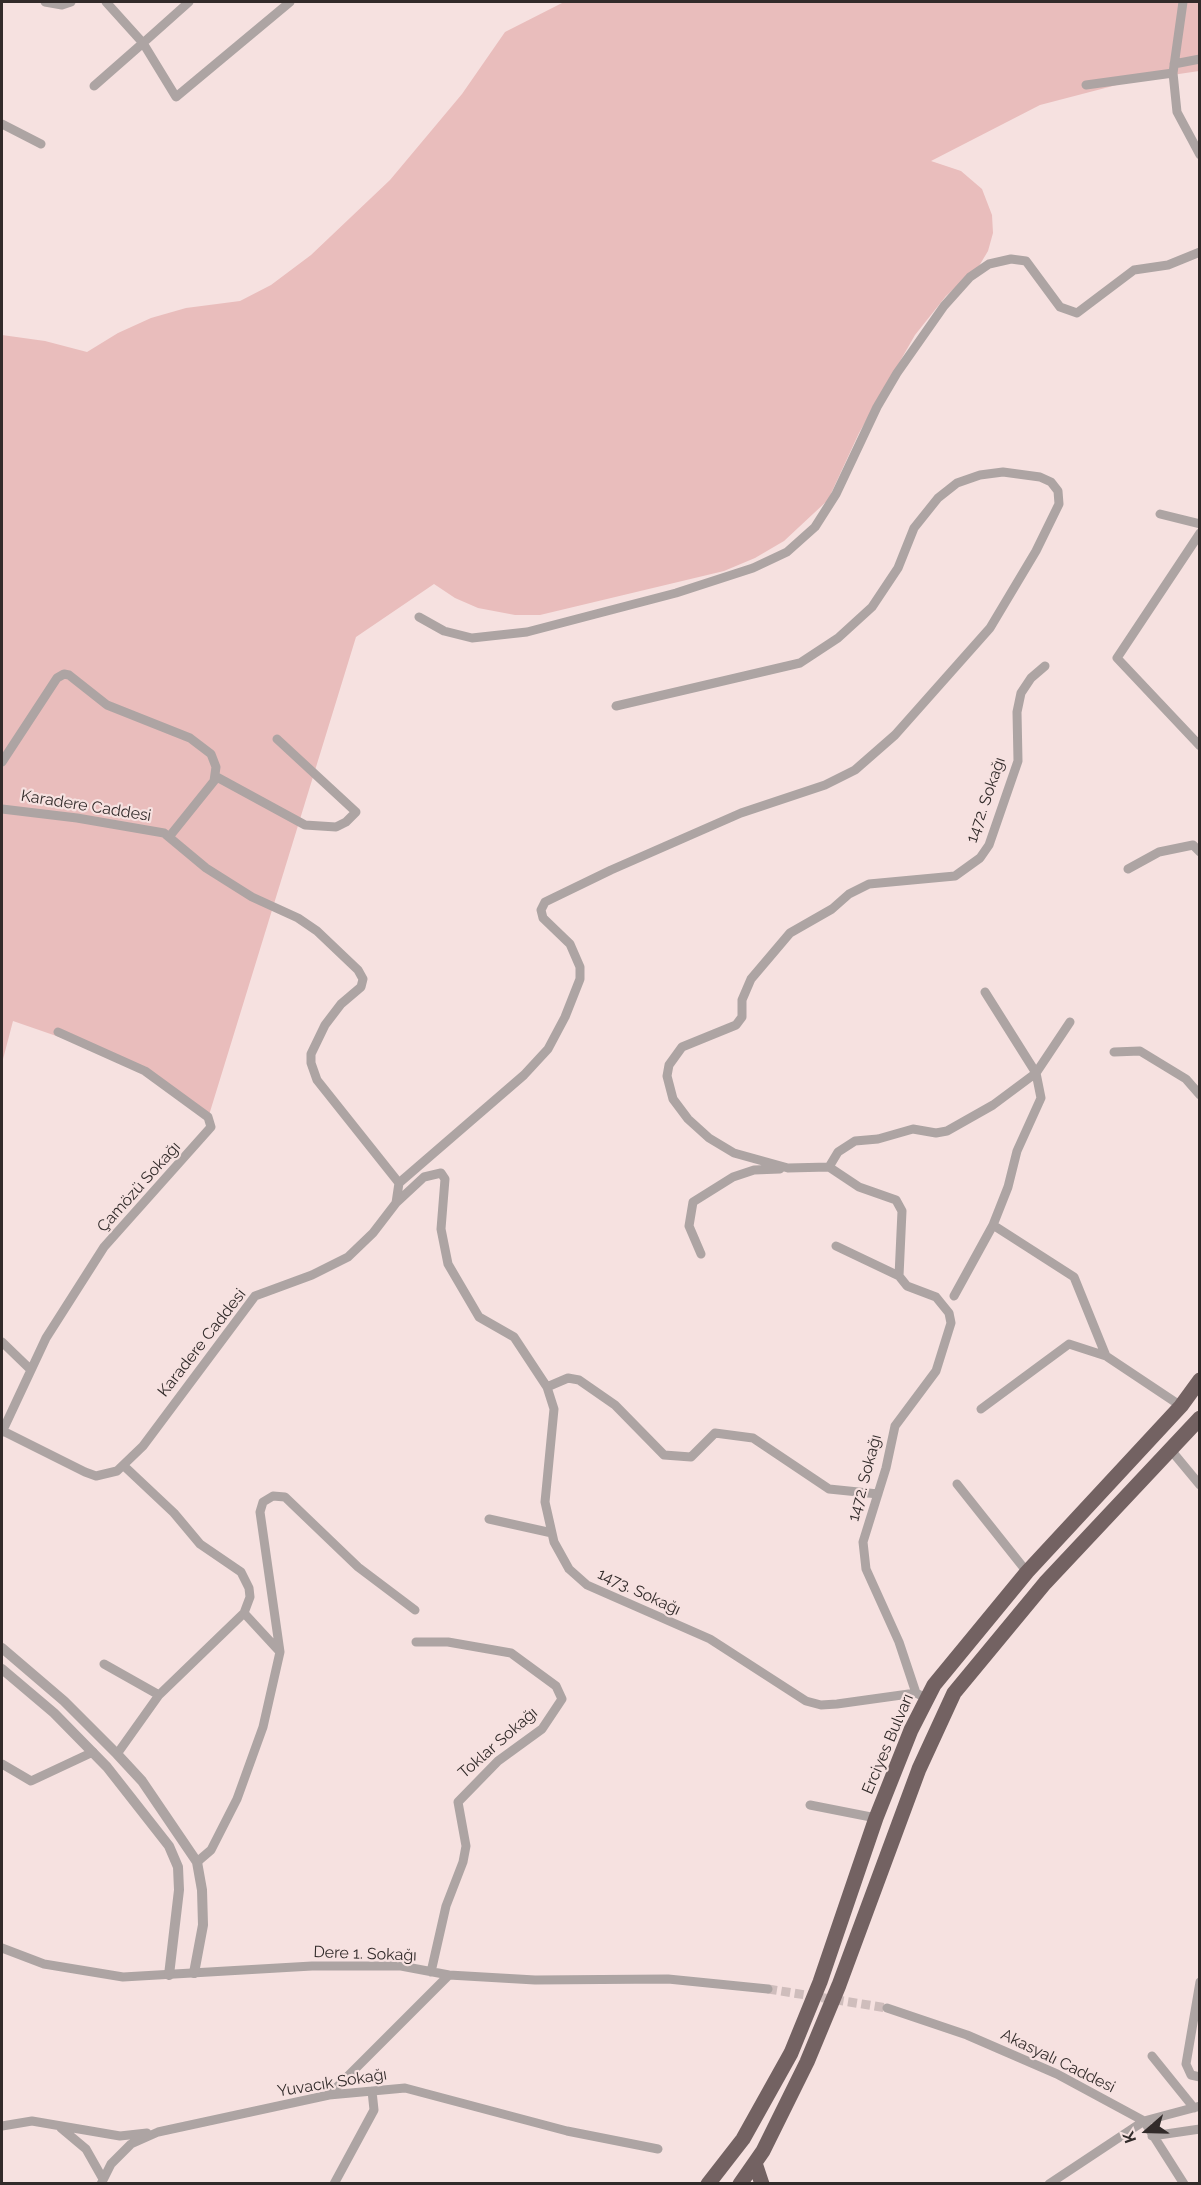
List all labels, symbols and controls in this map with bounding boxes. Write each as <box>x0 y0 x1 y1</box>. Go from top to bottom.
street label: 1472. Sokağı <box>962 755 1010 845</box>
street label: Karadere Caddesi <box>19 786 153 826</box>
street label: Çamözü Sokağı <box>93 1138 185 1236</box>
street label: Karadere Caddesi <box>154 1285 250 1401</box>
street label: 1472. Sokağı <box>844 1432 886 1524</box>
street label: 1473. Sokağı <box>594 1564 684 1620</box>
street label: Erciyes Bulvarı <box>858 1691 918 1797</box>
street label: Toklar Sokağı <box>455 1703 541 1783</box>
street label: Dere 1. Sokağı <box>313 1943 417 1965</box>
street label: Akasyalı Caddesi <box>998 2025 1118 2097</box>
street label: Yuvacık Sokağı <box>276 2065 388 2101</box>
north arrow <box>1117 2101 1177 2161</box>
text: K <box>1119 2129 1140 2146</box>

